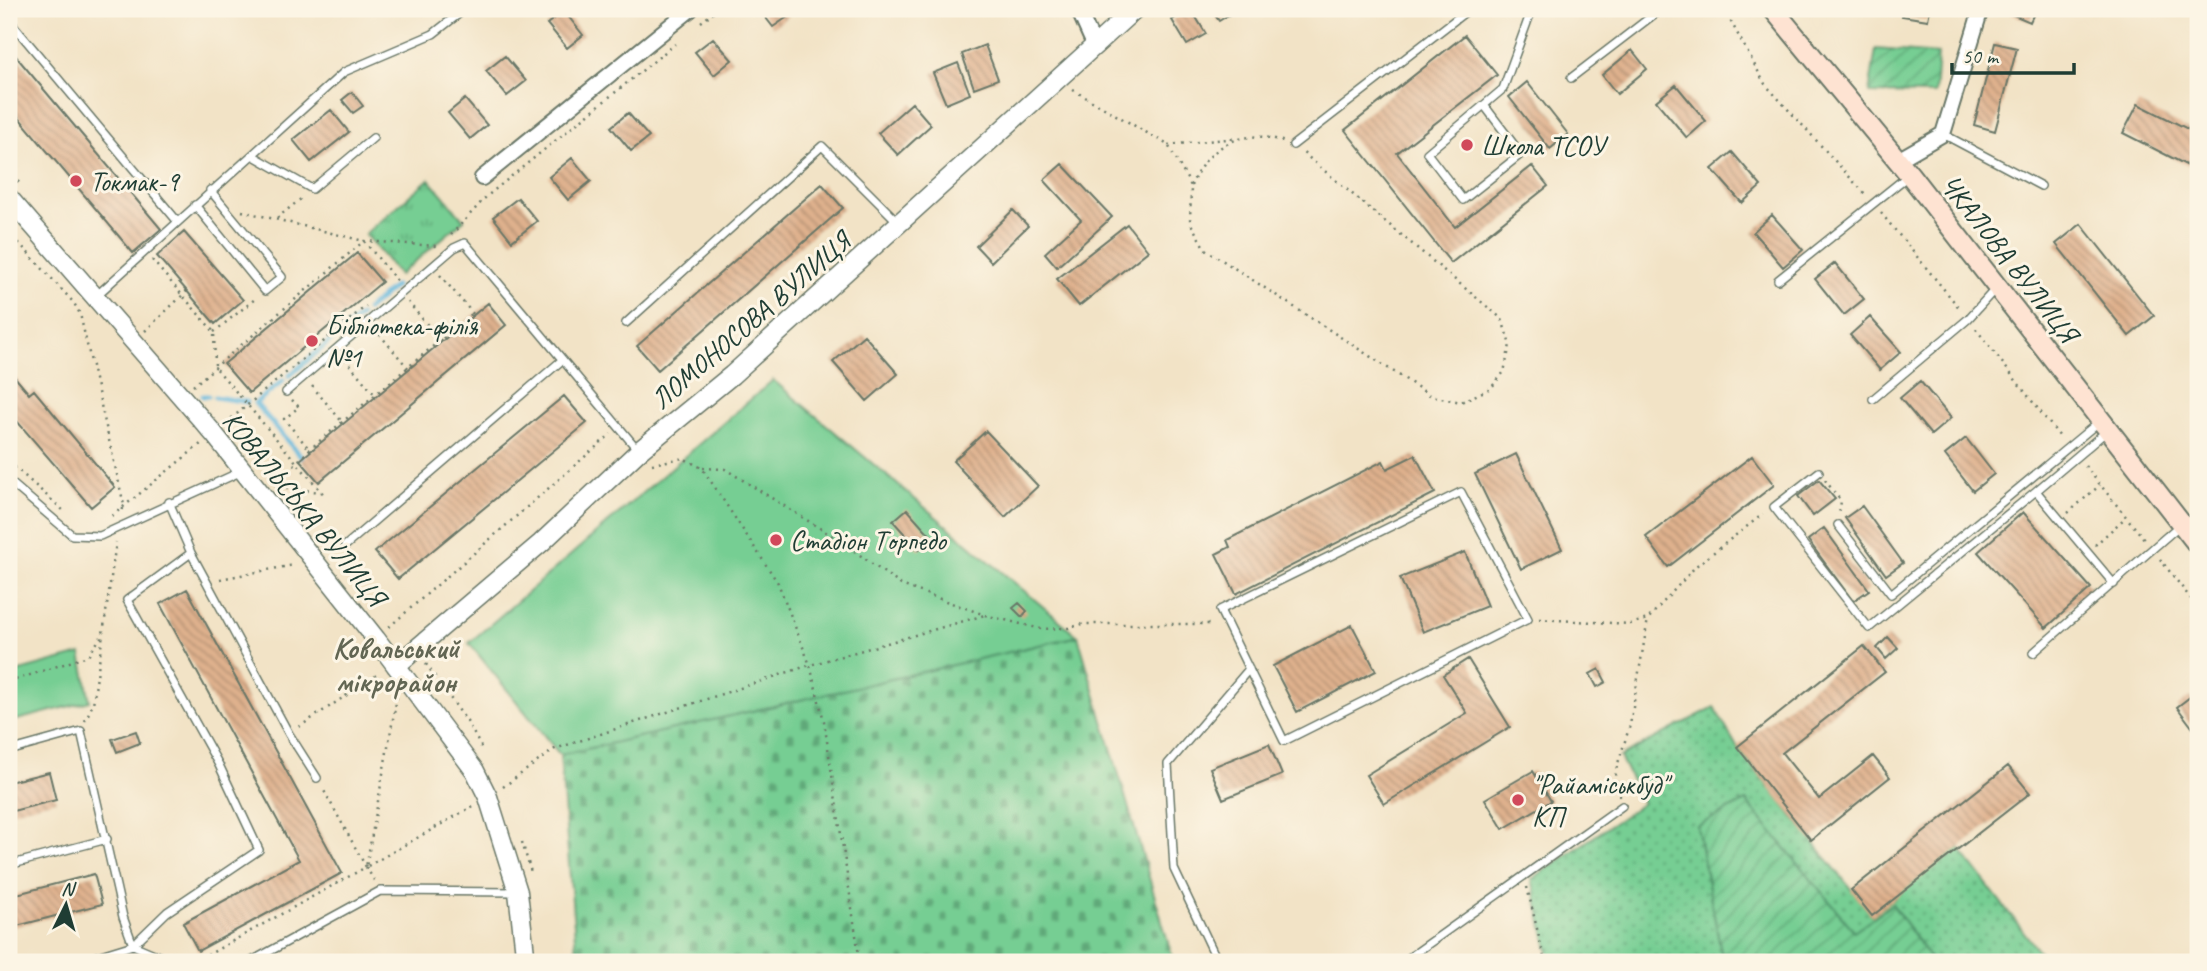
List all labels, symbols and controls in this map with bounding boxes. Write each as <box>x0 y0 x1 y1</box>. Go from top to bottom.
scale bar <box>1952 32 2074 76</box>
text: 50 m <box>1962 43 2000 69</box>
place label: Школа ТСОУ <box>1481 128 1609 163</box>
marker: Школа ТСОУ <box>1459 137 1475 153</box>
place label: Токмак-9 <box>90 164 181 199</box>
street label: ЧКАЛОВА ВУЛИЦЯ <box>1933 167 2088 352</box>
marker: Токмак-9 <box>68 173 84 189</box>
street label: ЛОМОНОСОВА ВУЛИЦЯ <box>644 222 860 416</box>
place label: Бібліотека-філія №1 <box>326 308 478 375</box>
marker: Бібліотека-філія №1 <box>304 333 320 349</box>
street label: КОВАЛЬСЬКА ВУЛИЦЯ <box>215 404 397 616</box>
place label: Стадіон Торпедо <box>790 523 948 558</box>
marker: Стадіон Торпедо <box>768 532 784 548</box>
district label: Ковальський мікрорайон <box>333 629 462 701</box>
place label: "Райаміськбуд" КП <box>1532 767 1673 834</box>
marker: "Райаміськбуд" КП <box>1510 792 1526 808</box>
north arrow <box>32 870 102 940</box>
text: N <box>60 877 78 902</box>

